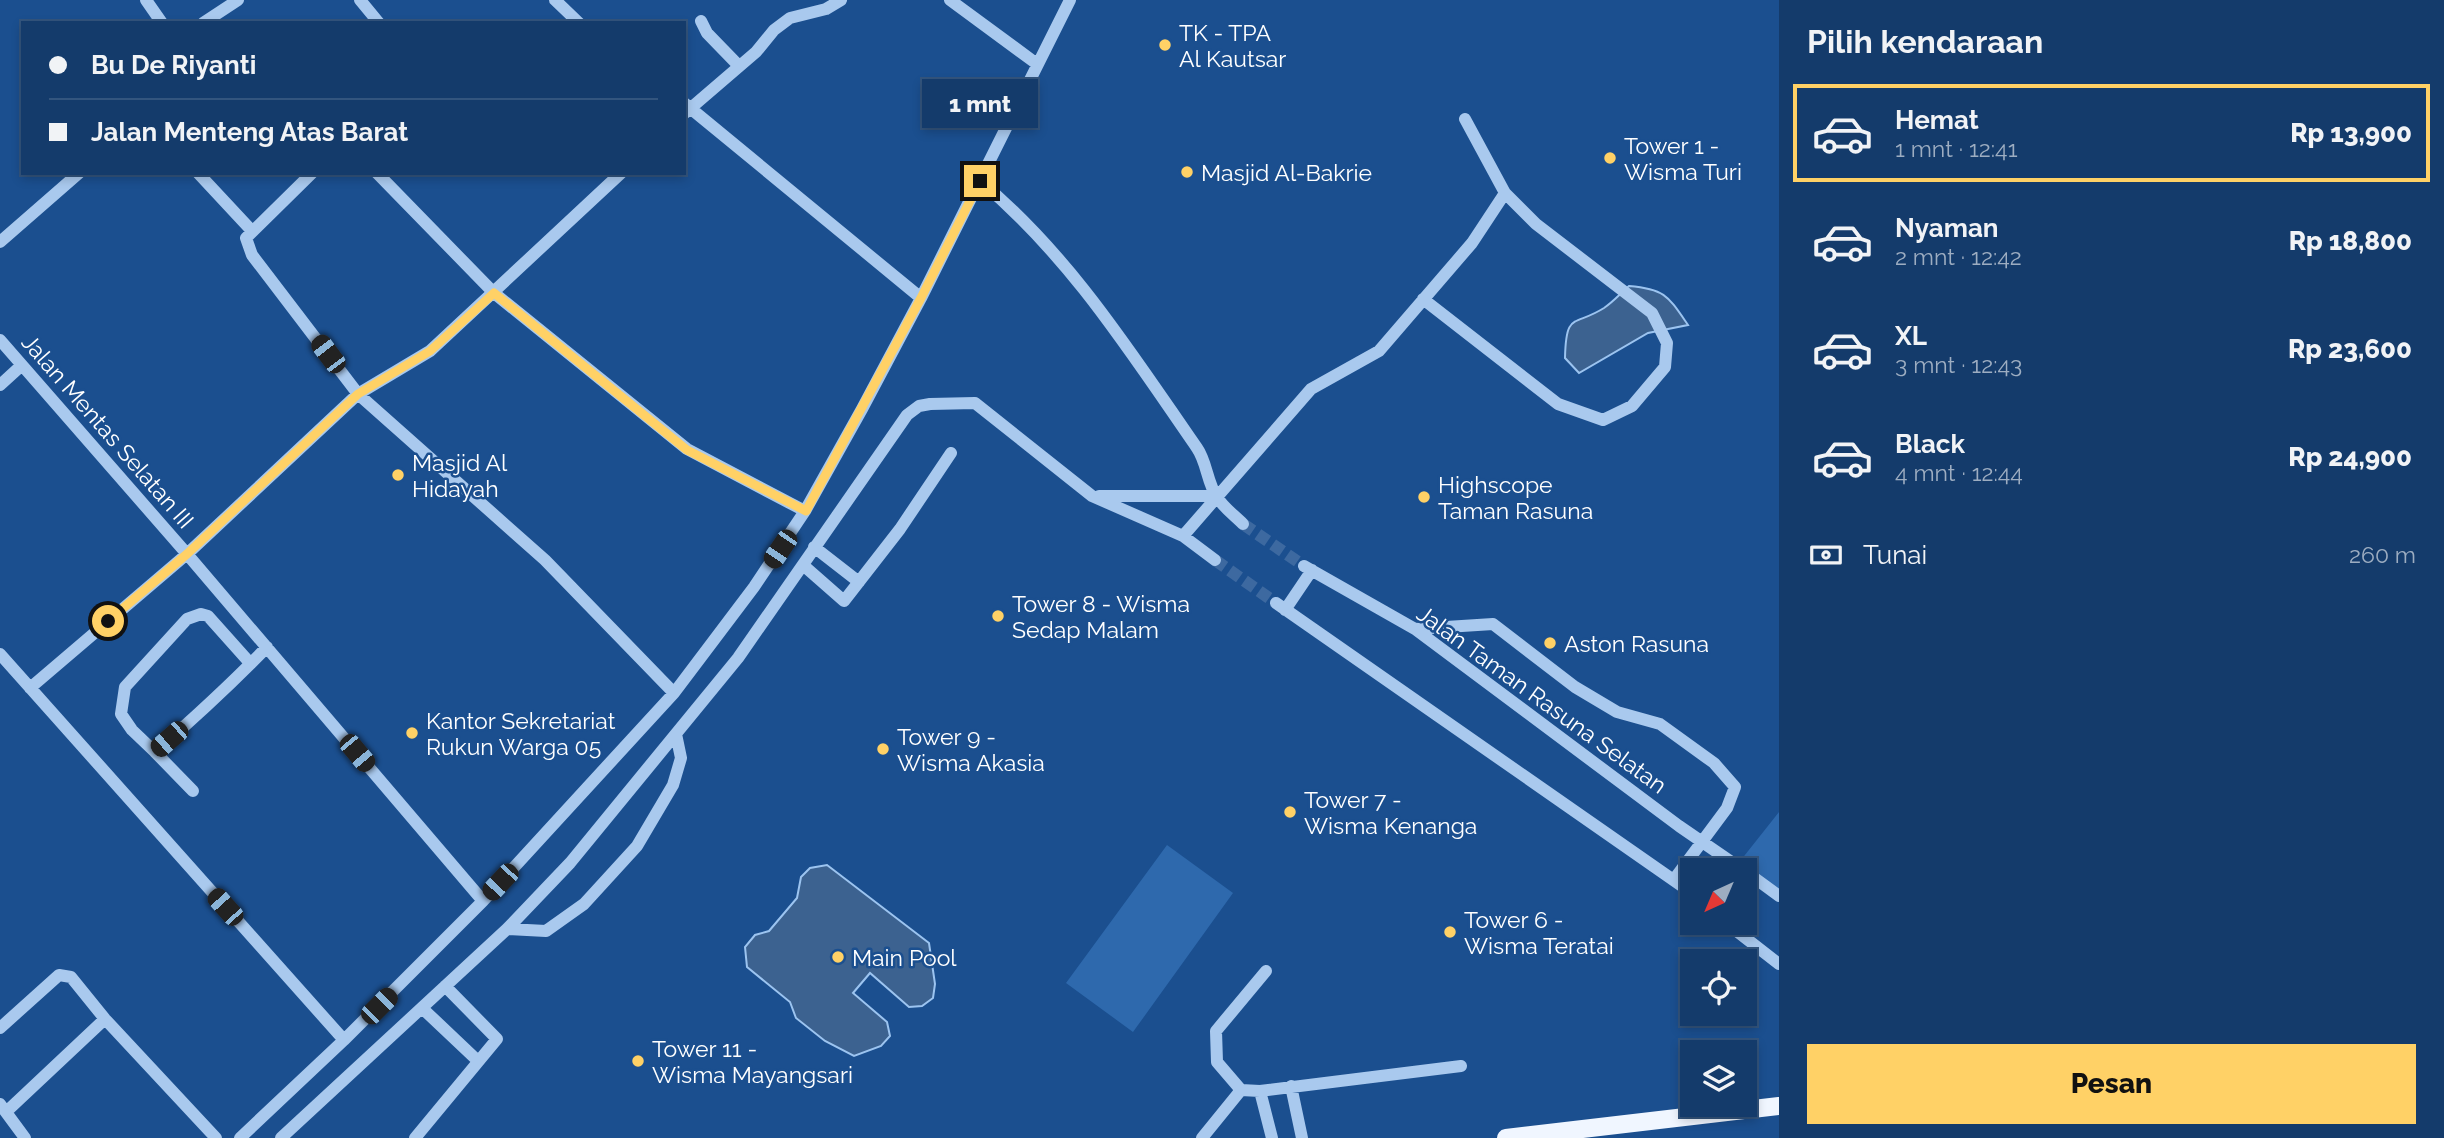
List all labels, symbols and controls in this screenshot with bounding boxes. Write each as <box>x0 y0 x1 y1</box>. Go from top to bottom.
place label: TK - TPA Al Kautsar <box>1179 19 1286 72</box>
text: Pilih kendaraan <box>1807 23 2043 60</box>
marker: TK - TPA Al Kautsar <box>1157 37 1173 53</box>
text: Bu De Riyanti <box>91 50 256 80</box>
callout: 1 mnt <box>922 80 1038 128</box>
text: 1 mnt <box>949 90 1011 117</box>
icon: car <box>1811 102 1874 165</box>
text: Hemat <box>1895 105 1979 135</box>
text: Jalan Menteng Atas Barat <box>91 117 408 147</box>
text: Rp 13,900 <box>2290 118 2412 148</box>
place label: Tower 1 - Wisma Turi <box>1624 132 1742 185</box>
text: 1 mnt · 12:41 <box>1895 135 2017 162</box>
marker: Tower 1 - Wisma Turi <box>1602 150 1618 166</box>
place label: Masjid Al-Bakrie <box>1201 159 1372 186</box>
marker: Masjid Al-Bakrie <box>1179 164 1195 180</box>
route end <box>964 165 996 197</box>
icon: car <box>1811 210 1874 273</box>
text: Nyaman <box>1895 213 1999 243</box>
text: Rp 18,800 <box>2289 226 2412 256</box>
text: 2 mnt · 12:42 <box>1895 243 2022 270</box>
icon: car <box>1811 318 1874 381</box>
text: XL <box>1895 321 1927 351</box>
street label: Jalan Mentas Selatan III <box>16 328 200 534</box>
car <box>307 331 350 377</box>
text: Rp 23,600 <box>2288 334 2412 364</box>
text: 3 mnt · 12:43 <box>1895 351 2022 378</box>
icon: car <box>1811 426 1874 489</box>
text: Black <box>1895 429 1965 459</box>
text: Rp 24,900 <box>2288 442 2412 472</box>
place label: Masjid Al Hidayah <box>412 449 508 502</box>
text: 4 mnt · 12:44 <box>1895 459 2023 486</box>
marker: Masjid Al Hidayah <box>390 467 406 483</box>
place label: Highscope Taman Rasuna <box>1438 471 1593 524</box>
marker: Highscope Taman Rasuna <box>1416 489 1432 505</box>
car <box>760 526 801 572</box>
icon: cash <box>1807 536 1845 574</box>
text: Tunai <box>1863 540 1927 570</box>
text: 260 m <box>2349 541 2416 568</box>
place label: Tower 8 - Wisma Sedap Malam <box>1012 590 1190 643</box>
street label: Jalan Taman Rasuna Selatan <box>1412 599 1672 799</box>
route start <box>92 605 124 637</box>
marker: Tower 8 - Wisma Sedap Malam <box>990 608 1006 624</box>
place label: Aston Rasuna <box>1564 630 1709 657</box>
marker: Aston Rasuna <box>1542 635 1558 651</box>
place label: Kantor Sekretariat Rukun Warga 05 <box>426 707 616 760</box>
car <box>147 717 192 761</box>
place label: Tower 9 - Wisma Akasia <box>897 723 1045 776</box>
marker: Kantor Sekretariat Rukun Warga 05 <box>404 725 420 741</box>
car <box>336 730 379 776</box>
marker: Tower 9 - Wisma Akasia <box>875 741 891 757</box>
place label: Tower 7 - Wisma Kenanga <box>1304 786 1477 839</box>
marker: Tower 7 - Wisma Kenanga <box>1282 804 1298 820</box>
north arrow <box>1680 858 1757 934</box>
map controls <box>1680 858 1757 1117</box>
car <box>478 859 523 905</box>
car <box>204 884 247 930</box>
place label: Tower 6 - Wisma Teratai <box>1464 906 1614 959</box>
marker: Tower 6 - Wisma Teratai <box>1442 924 1458 940</box>
place label: Main Pool <box>852 944 957 971</box>
marker: Main Pool <box>830 949 846 965</box>
button: locate <box>1680 949 1757 1026</box>
car <box>357 984 402 1028</box>
place label: Tower 11 - Wisma Mayangsari <box>652 1035 853 1088</box>
button: layers <box>1680 1040 1757 1117</box>
button: Pesan <box>1807 1044 2416 1124</box>
marker: Tower 11 - Wisma Mayangsari <box>630 1053 646 1069</box>

